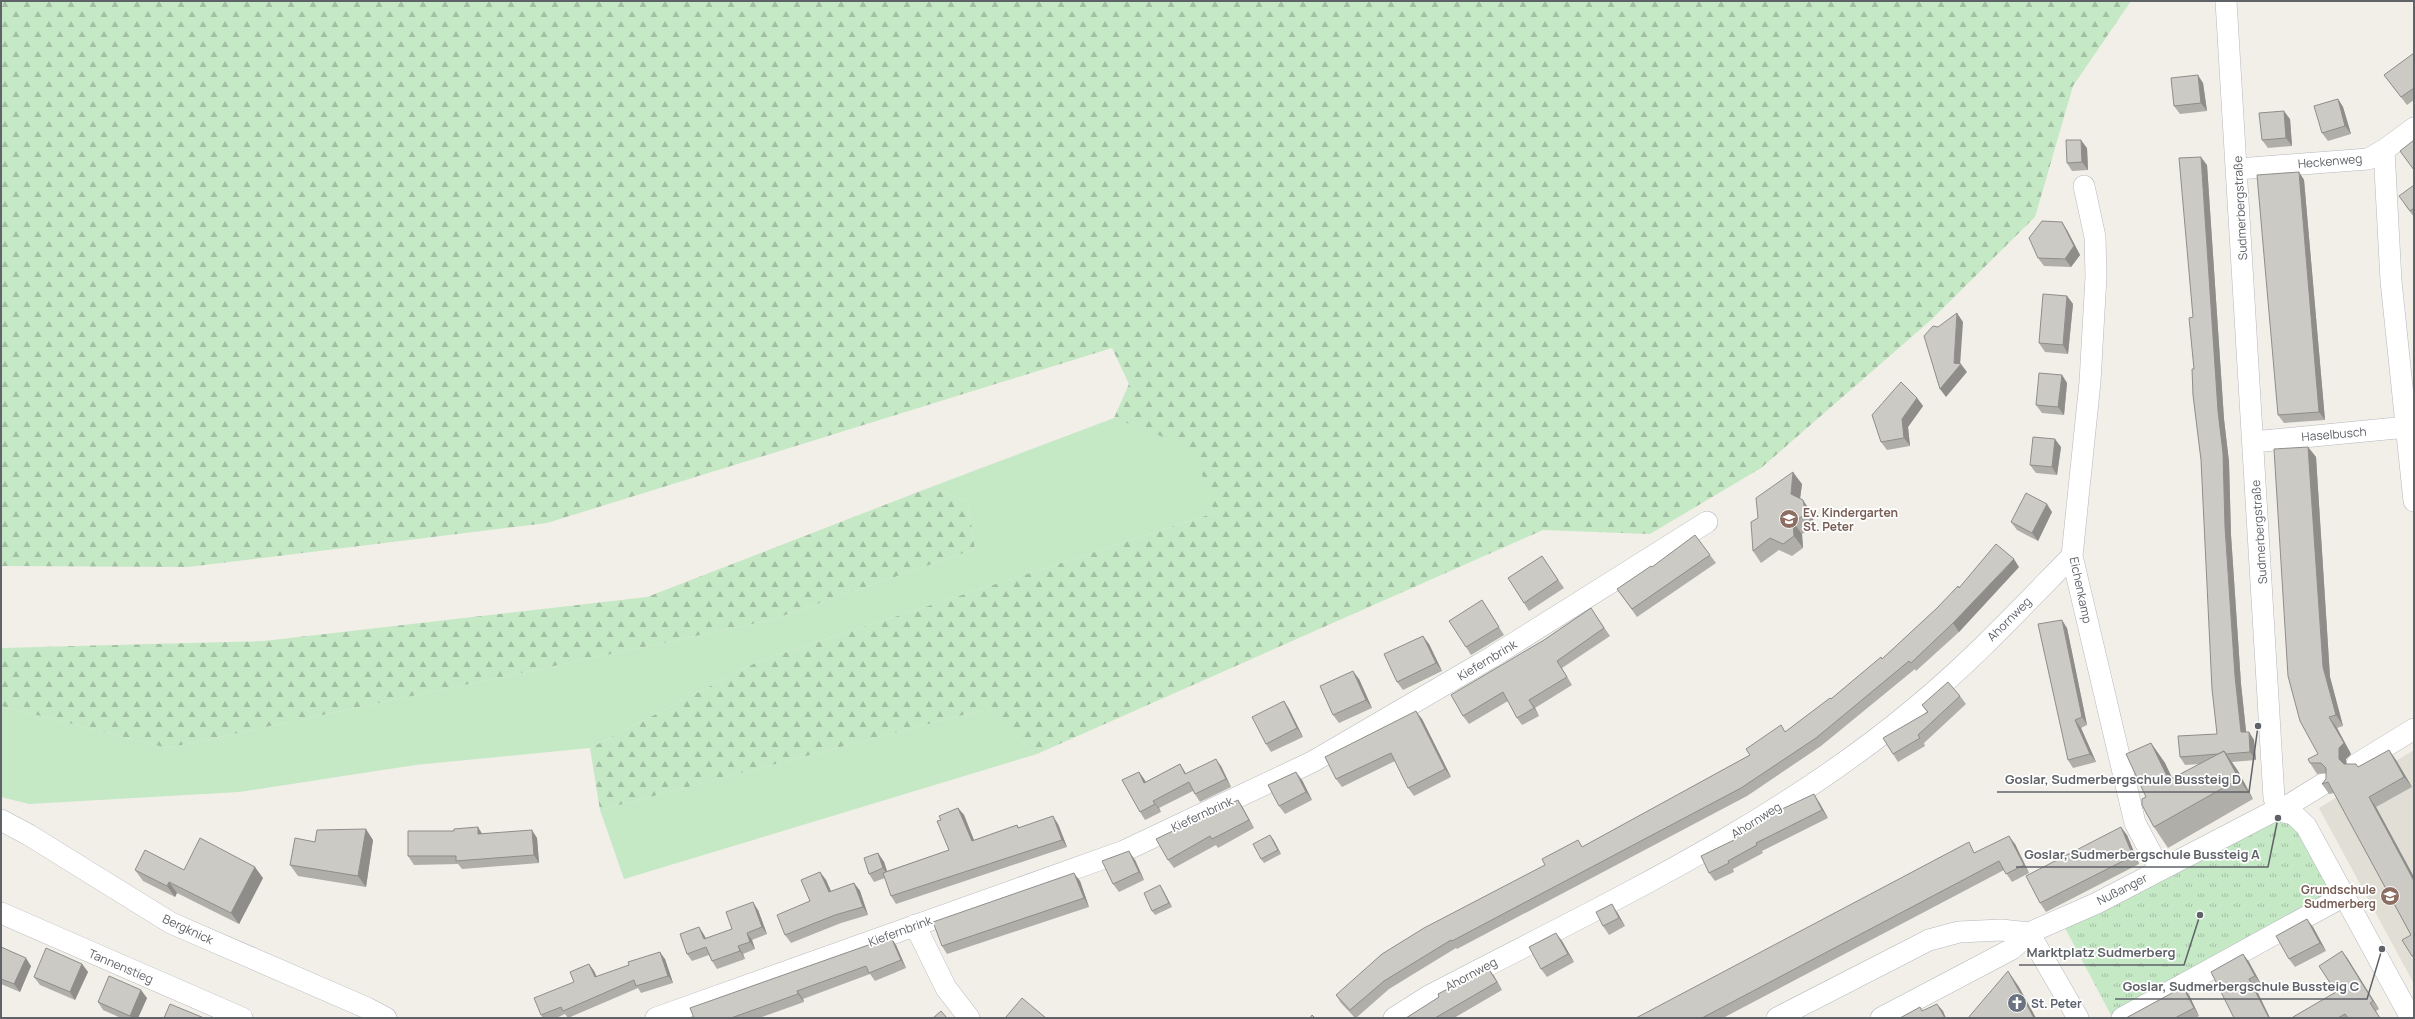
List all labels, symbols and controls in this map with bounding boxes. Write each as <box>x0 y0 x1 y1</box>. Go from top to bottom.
street label: Heckenweg <box>2297 150 2363 172</box>
street label: Sudmerbergstraße <box>2229 155 2251 261</box>
street label: Haselbusch <box>2301 423 2367 445</box>
street label: Sudmerbergstraße <box>2247 479 2271 585</box>
place label: Ev. Kindergarten St. Peter <box>1803 504 1898 535</box>
school or university icon: Ev. Kindergarten St. Peter <box>1778 508 1800 530</box>
street label: Eichenkamp <box>2066 555 2096 625</box>
street label: Ahornweg <box>1983 593 2035 645</box>
street label: Kiefernbrink <box>1454 635 1521 684</box>
callout: Goslar, Sudmerbergschule Bussteig D <box>1997 767 2249 792</box>
text: Goslar, Sudmerbergschule Bussteig D <box>2005 770 2241 788</box>
street label: Kiefernbrink <box>1168 792 1237 836</box>
street label: Ahornweg <box>1728 798 1784 842</box>
callout: Goslar, Sudmerbergschule Bussteig A <box>2016 842 2268 867</box>
text: Goslar, Sudmerbergschule Bussteig A <box>2024 845 2260 863</box>
street label: Nußanger <box>2094 869 2151 909</box>
place label: Grundschule Sudmerberg <box>2301 881 2376 912</box>
school or university icon: Grundschule Sudmerberg <box>2379 885 2401 907</box>
street label: Bergknick <box>160 910 217 949</box>
street label: Kiefernbrink <box>866 911 935 950</box>
callout: Marktplatz Sudmerberg <box>2019 940 2184 965</box>
text: Marktplatz Sudmerberg <box>2027 943 2175 961</box>
street label: Tannenstieg <box>86 945 156 987</box>
street label: Ahornweg <box>1442 953 1500 995</box>
callout: Goslar, Sudmerbergschule Bussteig C <box>2115 974 2367 999</box>
text: Goslar, Sudmerbergschule Bussteig C <box>2123 977 2360 995</box>
church icon: St. Peter <box>2006 992 2028 1014</box>
place label: St. Peter <box>2031 995 2082 1012</box>

